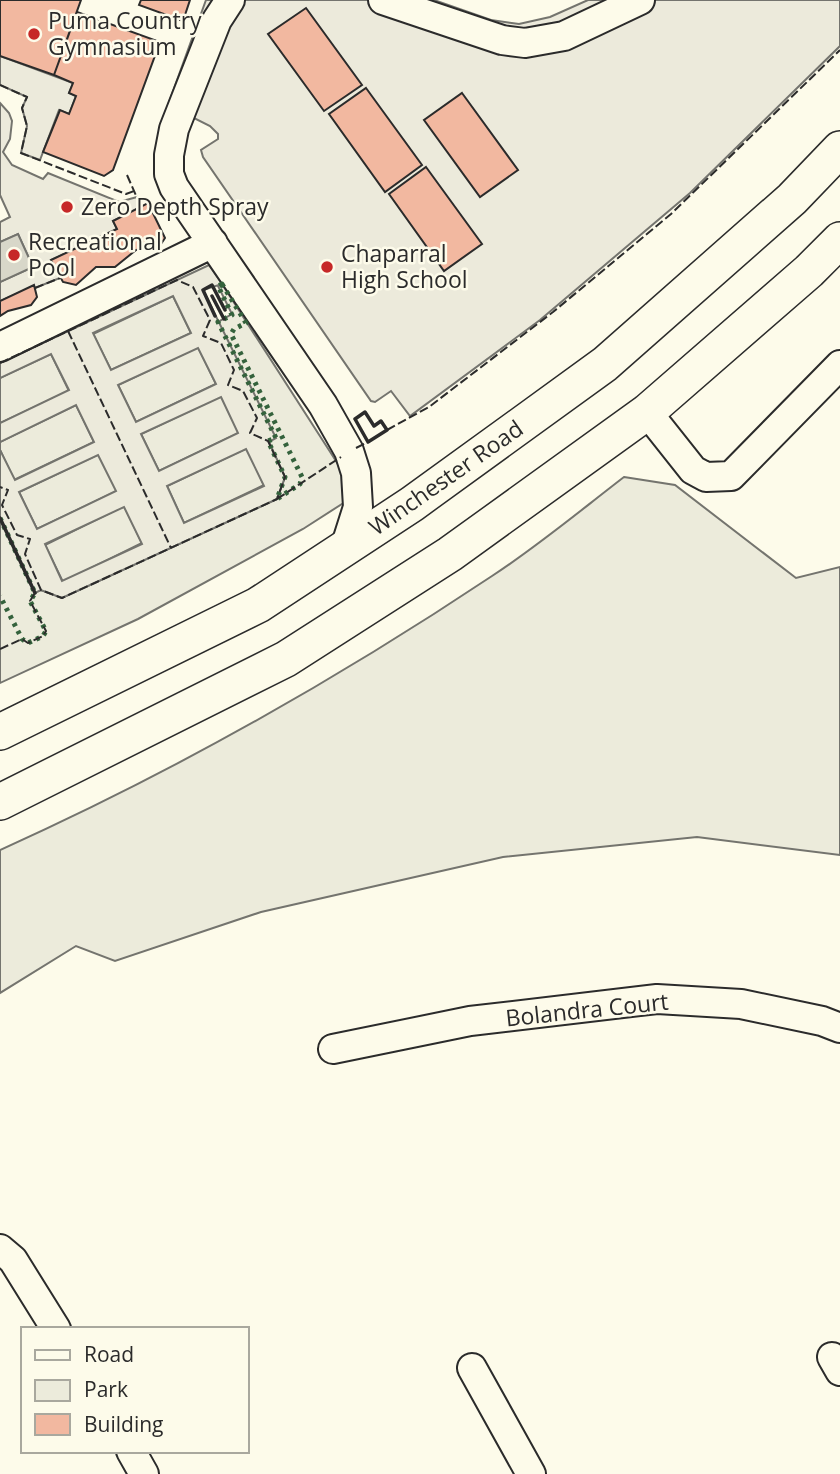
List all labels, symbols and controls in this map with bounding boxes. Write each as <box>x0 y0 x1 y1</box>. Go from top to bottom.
place label: Puma Country Gymnasium <box>48 4 202 62</box>
marker: Puma Country Gymnasium <box>26 26 42 42</box>
place label: Zero Depth Spray <box>81 190 269 222</box>
marker: Zero Depth Spray <box>59 199 75 215</box>
place label: Recreational Pool <box>28 225 162 283</box>
place label: Chaparral High School <box>341 237 468 295</box>
marker: Recreational Pool <box>6 247 22 263</box>
marker: Chaparral High School <box>319 259 335 275</box>
street label: Winchester Road <box>362 412 529 542</box>
street label: Bolandra Court <box>504 985 670 1033</box>
legend <box>21 1327 248 1453</box>
text: Road <box>84 1340 134 1368</box>
text: Park <box>84 1375 128 1403</box>
text: Building <box>84 1410 163 1438</box>

